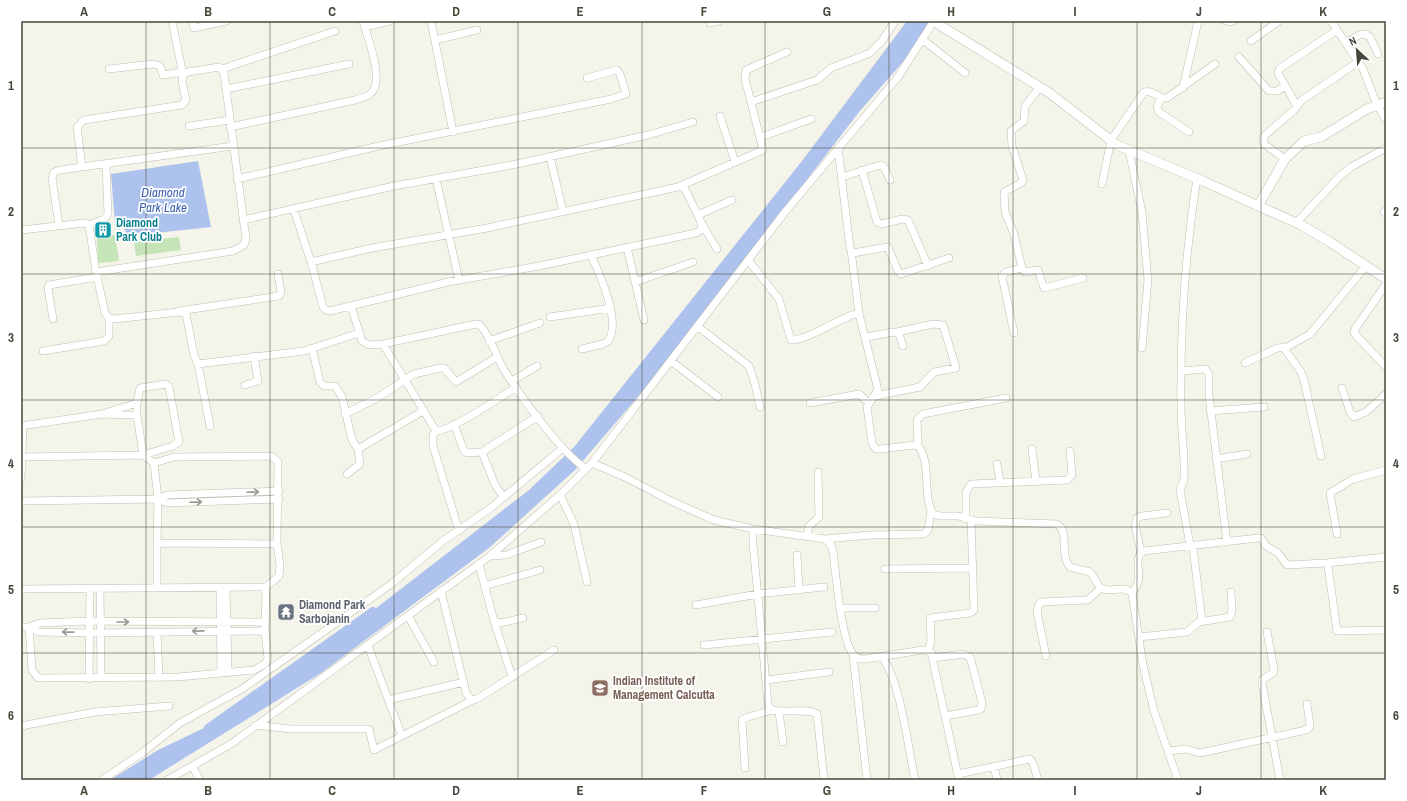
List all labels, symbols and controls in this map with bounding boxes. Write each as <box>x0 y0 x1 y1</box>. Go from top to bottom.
text: A <box>80 3 88 20</box>
text: B <box>204 3 212 20</box>
text: C <box>328 3 336 20</box>
text: D <box>452 3 460 20</box>
text: E <box>576 3 584 20</box>
text: F <box>701 3 708 20</box>
text: G <box>823 3 831 20</box>
text: H <box>947 3 955 20</box>
text: I <box>1074 3 1077 20</box>
text: J <box>1196 3 1202 20</box>
text: K <box>1319 3 1327 20</box>
north arrow <box>1337 30 1377 70</box>
text: N <box>1347 33 1359 49</box>
text: 1 <box>8 77 14 94</box>
text: 1 <box>1393 77 1399 94</box>
water label: Diamond Park Lake <box>139 184 187 216</box>
text: 2 <box>8 203 14 220</box>
text: 2 <box>1393 203 1399 220</box>
place label: Diamond Park Club <box>116 215 162 245</box>
building icon: Diamond Park Club <box>93 220 113 240</box>
text: 3 <box>8 329 14 346</box>
text: 3 <box>1393 329 1399 346</box>
text: 4 <box>8 455 14 472</box>
text: 4 <box>1393 455 1399 472</box>
one-way arrow <box>246 488 259 496</box>
one-way arrow <box>189 498 202 506</box>
text: 5 <box>8 581 14 598</box>
text: 5 <box>1393 581 1399 598</box>
place label: Diamond Park Sarbojanin <box>299 597 366 627</box>
temple icon: Diamond Park Sarbojanin <box>276 602 296 622</box>
one-way arrow <box>116 618 129 626</box>
one-way arrow <box>192 627 205 635</box>
one-way arrow <box>62 629 75 636</box>
place label: Indian Institute of Management Calcutta <box>613 673 715 703</box>
school or university icon: Indian Institute of Management Calcutta <box>590 678 610 698</box>
text: 6 <box>8 707 14 724</box>
text: 6 <box>1393 707 1399 724</box>
text: A <box>80 782 88 799</box>
text: B <box>204 782 212 799</box>
text: C <box>328 782 336 799</box>
text: D <box>452 782 460 799</box>
text: E <box>576 782 584 799</box>
text: F <box>701 782 708 799</box>
text: G <box>823 782 831 799</box>
text: H <box>947 782 955 799</box>
text: I <box>1074 782 1077 799</box>
text: J <box>1196 782 1202 799</box>
text: K <box>1319 782 1327 799</box>

